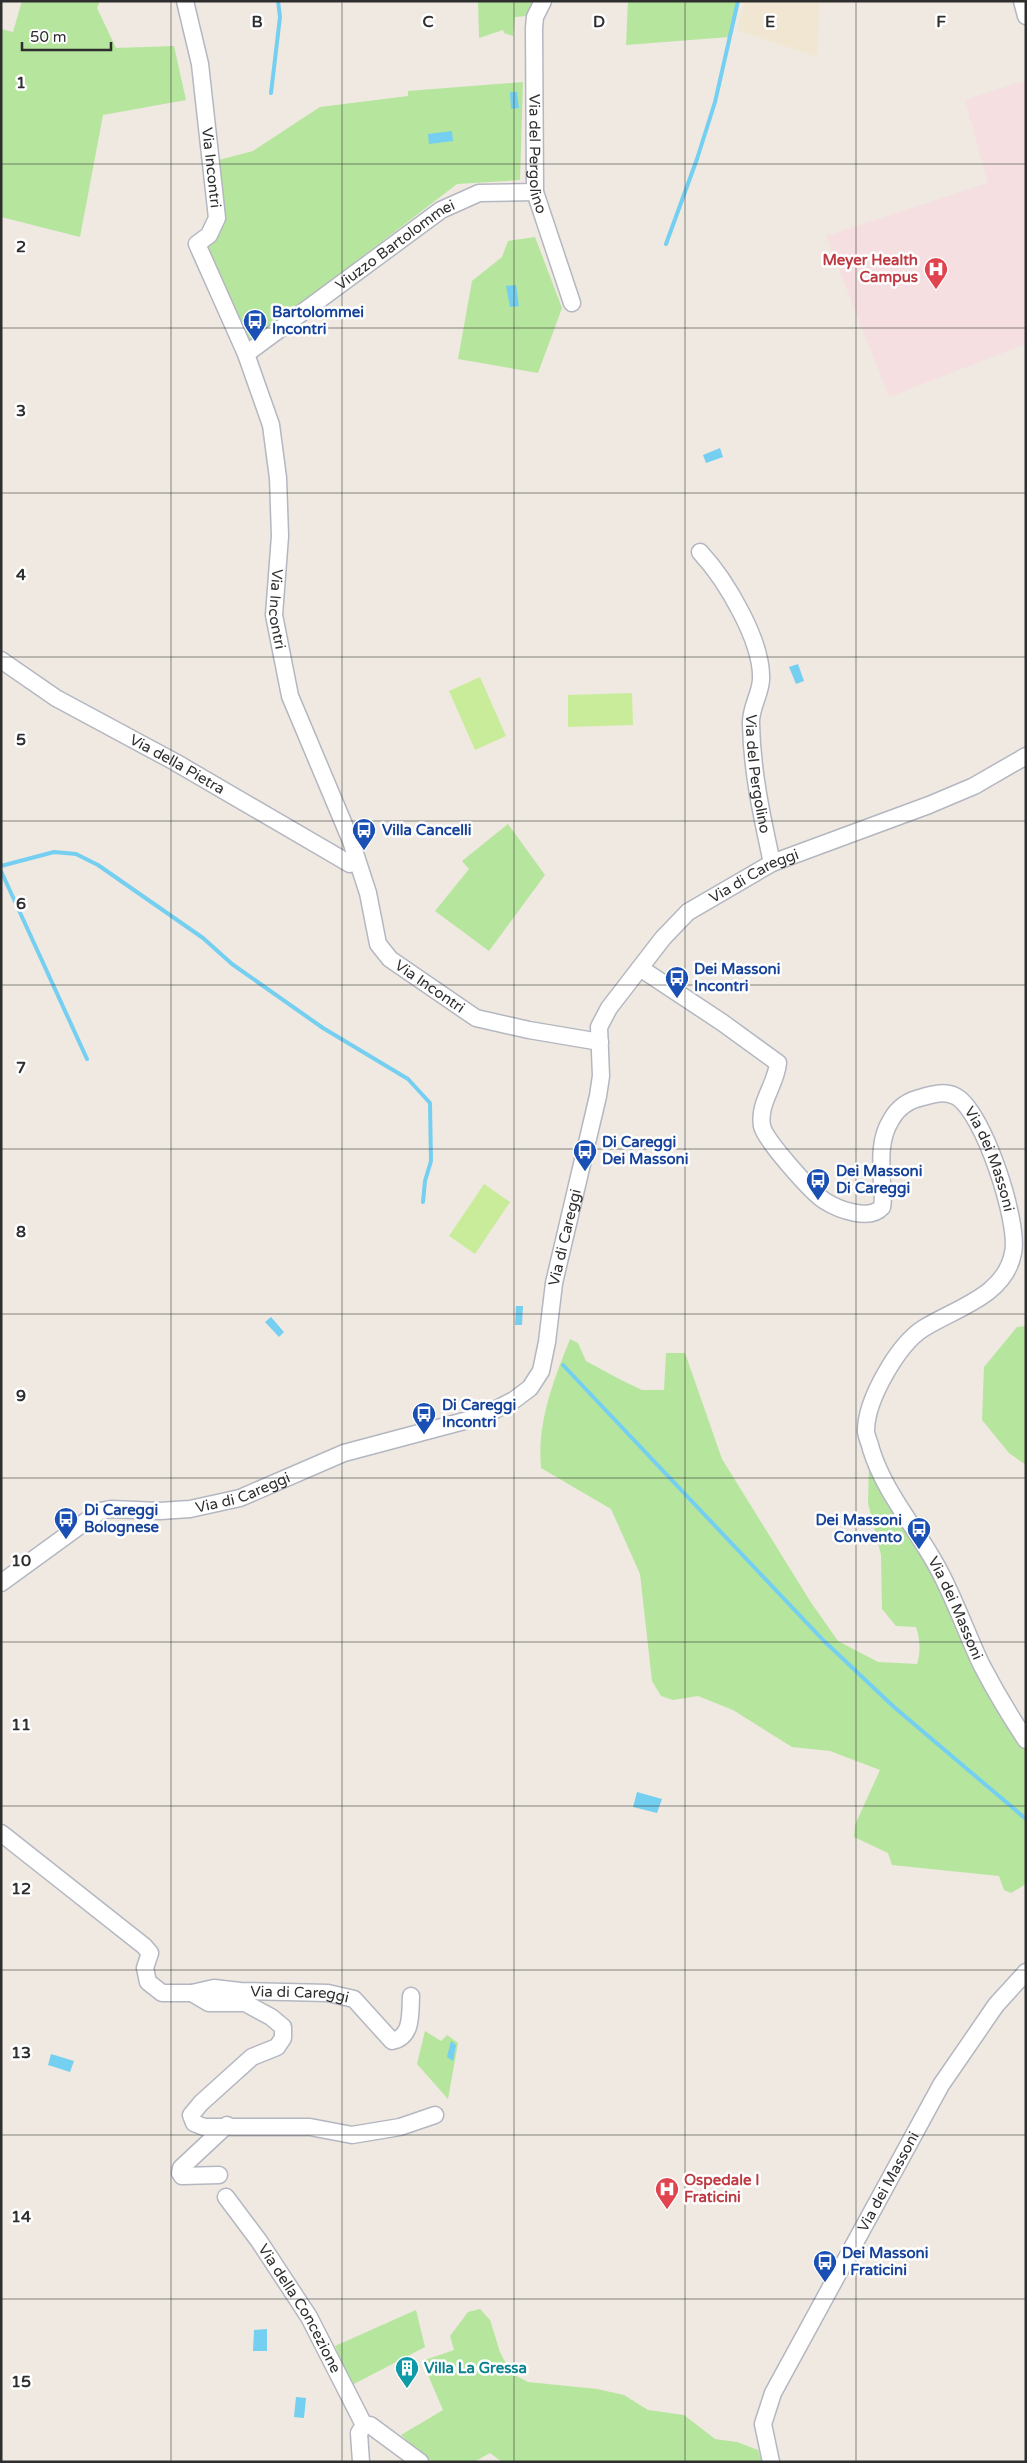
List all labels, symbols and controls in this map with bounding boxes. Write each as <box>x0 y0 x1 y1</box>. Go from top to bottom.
text: B <box>251 12 263 32</box>
text: C <box>422 12 434 32</box>
text: D <box>593 12 605 32</box>
text: E <box>765 12 775 32</box>
text: F <box>936 12 946 32</box>
scale bar <box>22 20 111 52</box>
text: 50 m <box>30 28 67 46</box>
text: 1 <box>16 73 26 93</box>
street label: Via del Pergolino <box>525 94 551 216</box>
street label: Via Incontri <box>198 126 225 209</box>
street label: Viuzzo Bartolommei <box>332 196 458 294</box>
text: 2 <box>16 237 26 257</box>
place label: Meyer Health Campus <box>823 251 918 287</box>
hospital icon: Meyer Health Campus <box>923 256 949 290</box>
place label: Bartolommei Incontri <box>272 303 364 338</box>
bus stop icon: Bartolommei Incontri <box>242 308 268 342</box>
text: 3 <box>16 401 26 421</box>
text: 4 <box>16 565 26 585</box>
street label: Via Incontri <box>265 568 290 651</box>
street label: Via del Pergolino <box>742 713 774 835</box>
text: 5 <box>16 730 26 750</box>
street label: Via della Pietra <box>127 730 228 798</box>
bus stop icon: Villa Cancelli <box>351 817 377 851</box>
place label: Villa Cancelli <box>382 821 471 839</box>
street label: Via di Careggi <box>706 845 801 907</box>
text: 6 <box>16 894 26 914</box>
street label: Via Incontri <box>391 956 468 1017</box>
place label: Dei Massoni Incontri <box>694 960 780 995</box>
bus stop icon: Dei Massoni Incontri <box>664 965 690 999</box>
text: 7 <box>16 1058 26 1078</box>
street label: Via dei Massoni <box>961 1103 1018 1213</box>
place label: Di Careggi Dei Massoni <box>602 1133 688 1168</box>
bus stop icon: Di Careggi Dei Massoni <box>572 1138 598 1172</box>
place label: Dei Massoni Di Careggi <box>836 1162 922 1198</box>
bus stop icon: Dei Massoni Di Careggi <box>805 1167 831 1201</box>
street label: Via di Careggi <box>545 1187 585 1288</box>
text: 8 <box>16 1222 26 1242</box>
text: 9 <box>16 1386 26 1406</box>
place label: Di Careggi Incontri <box>442 1396 516 1431</box>
bus stop icon: Di Careggi Incontri <box>411 1401 437 1435</box>
street label: Via di Careggi <box>194 1468 293 1517</box>
place label: Di Careggi Bolognese <box>84 1501 160 1537</box>
bus stop icon: Di Careggi Bolognese <box>53 1506 79 1540</box>
place label: Dei Massoni Convento <box>816 1511 902 1546</box>
bus stop icon: Dei Massoni Convento <box>906 1516 932 1550</box>
text: 10 <box>11 1551 31 1571</box>
street label: Via dei Massoni <box>924 1553 987 1663</box>
text: 11 <box>11 1715 31 1735</box>
text: 12 <box>11 1879 31 1899</box>
street label: Via di Careggi <box>250 1982 351 2007</box>
text: 13 <box>11 2043 31 2063</box>
street label: Via dei Massoni <box>854 2129 923 2235</box>
place label: Ospedale I Fraticini <box>684 2171 760 2206</box>
hospital icon: Ospedale I Fraticini <box>654 2176 680 2210</box>
text: 14 <box>11 2207 31 2227</box>
street label: Via della Concezione <box>254 2241 345 2376</box>
place label: Dei Massoni I Fraticini <box>842 2244 928 2279</box>
bus stop icon: Dei Massoni I Fraticini <box>812 2249 838 2283</box>
building icon: Villa La Gressa <box>394 2355 420 2389</box>
place label: Villa La Gressa <box>424 2359 527 2377</box>
text: 15 <box>11 2372 31 2392</box>

